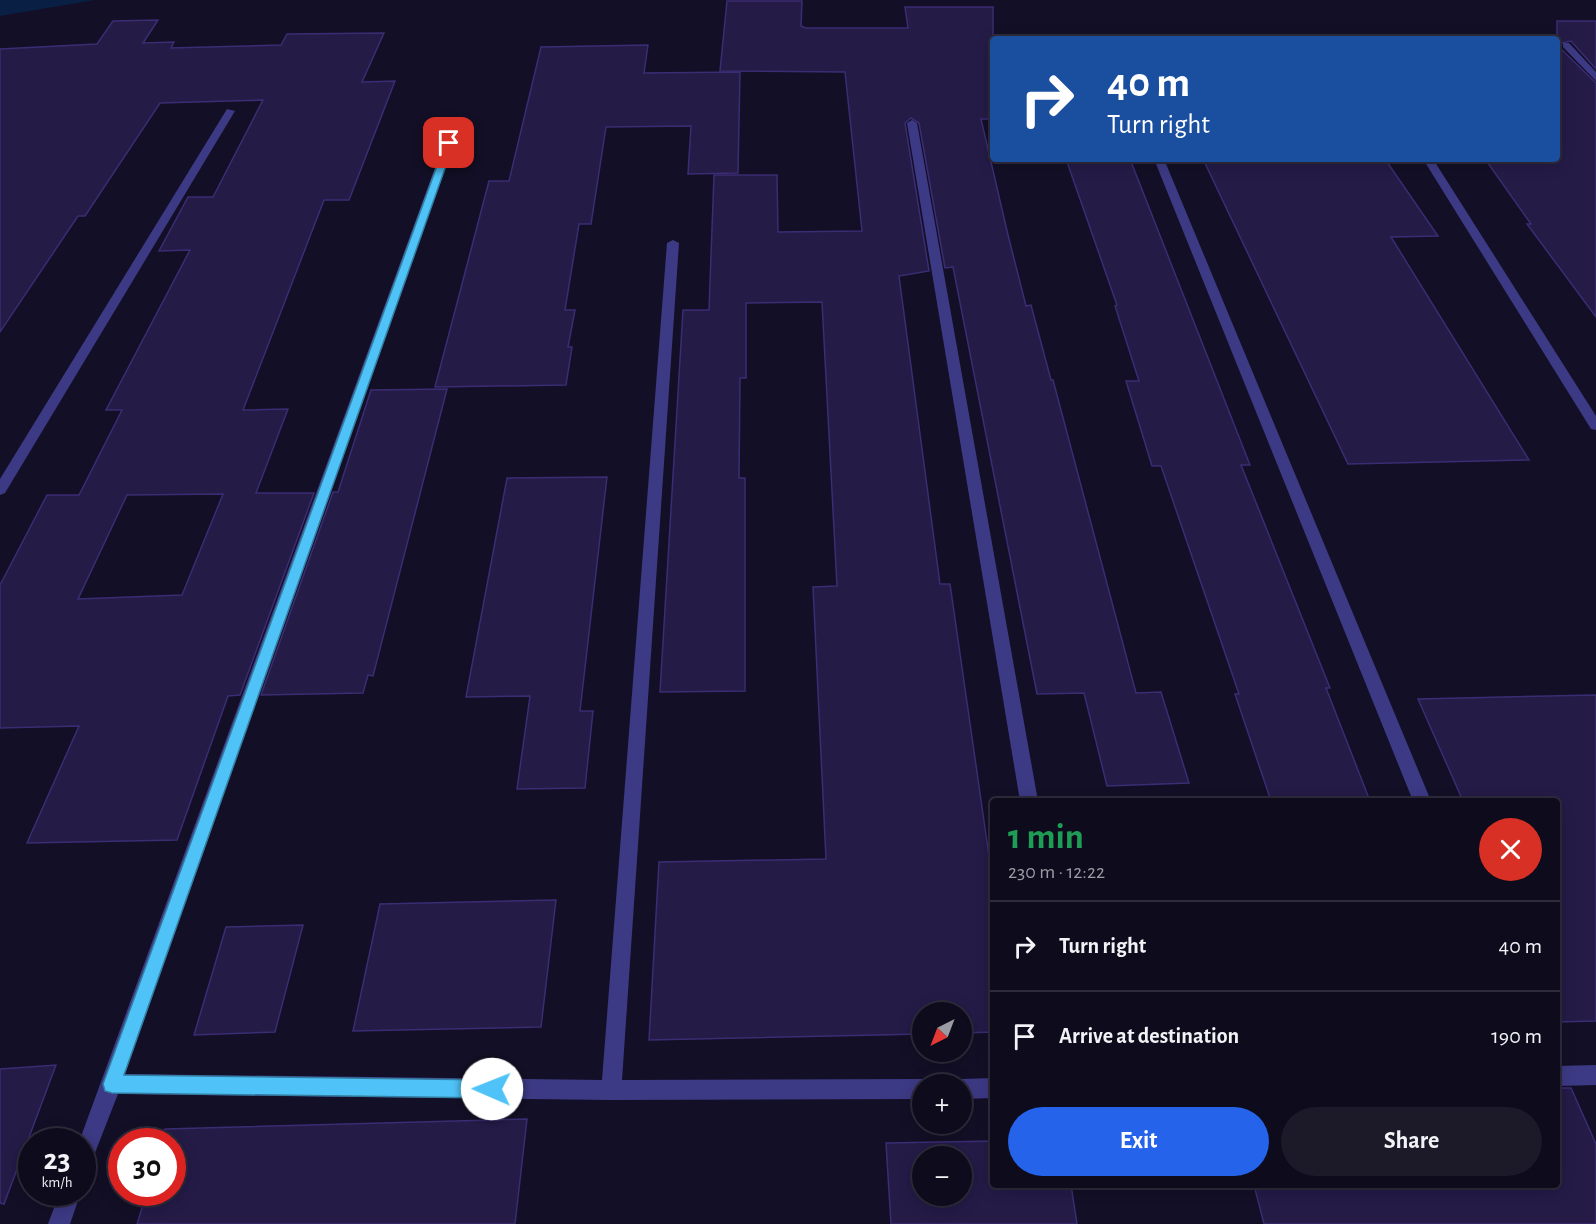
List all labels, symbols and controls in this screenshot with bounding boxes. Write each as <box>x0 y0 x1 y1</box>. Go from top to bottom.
icon: right <box>1008 60 1086 138</box>
text: 40 m <box>1107 62 1190 104</box>
text: Turn right <box>1107 111 1210 138</box>
pin <box>423 117 474 168</box>
icon: arrive <box>432 126 465 159</box>
button: close <box>1479 818 1542 881</box>
text: 1 min <box>1008 819 1084 855</box>
text: 230 m · 12:22 <box>1008 862 1105 882</box>
icon: right <box>1008 930 1041 963</box>
text: Turn right <box>1059 935 1146 957</box>
text: 40 m <box>1499 935 1542 957</box>
north arrow <box>912 1002 972 1062</box>
map controls <box>912 1002 972 1206</box>
icon: arrive <box>1008 1020 1041 1053</box>
text: Arrive at destination <box>1059 1025 1239 1047</box>
text: 190 m <box>1491 1025 1542 1047</box>
position arrow <box>460 1057 524 1121</box>
button: + <box>912 1074 972 1134</box>
button: Exit <box>1008 1107 1269 1176</box>
button: Share <box>1281 1107 1542 1176</box>
speed limit sign: 30 <box>108 1128 186 1206</box>
text: 23 <box>43 1145 71 1175</box>
button: − <box>912 1146 972 1206</box>
text: km/h <box>42 1175 72 1190</box>

